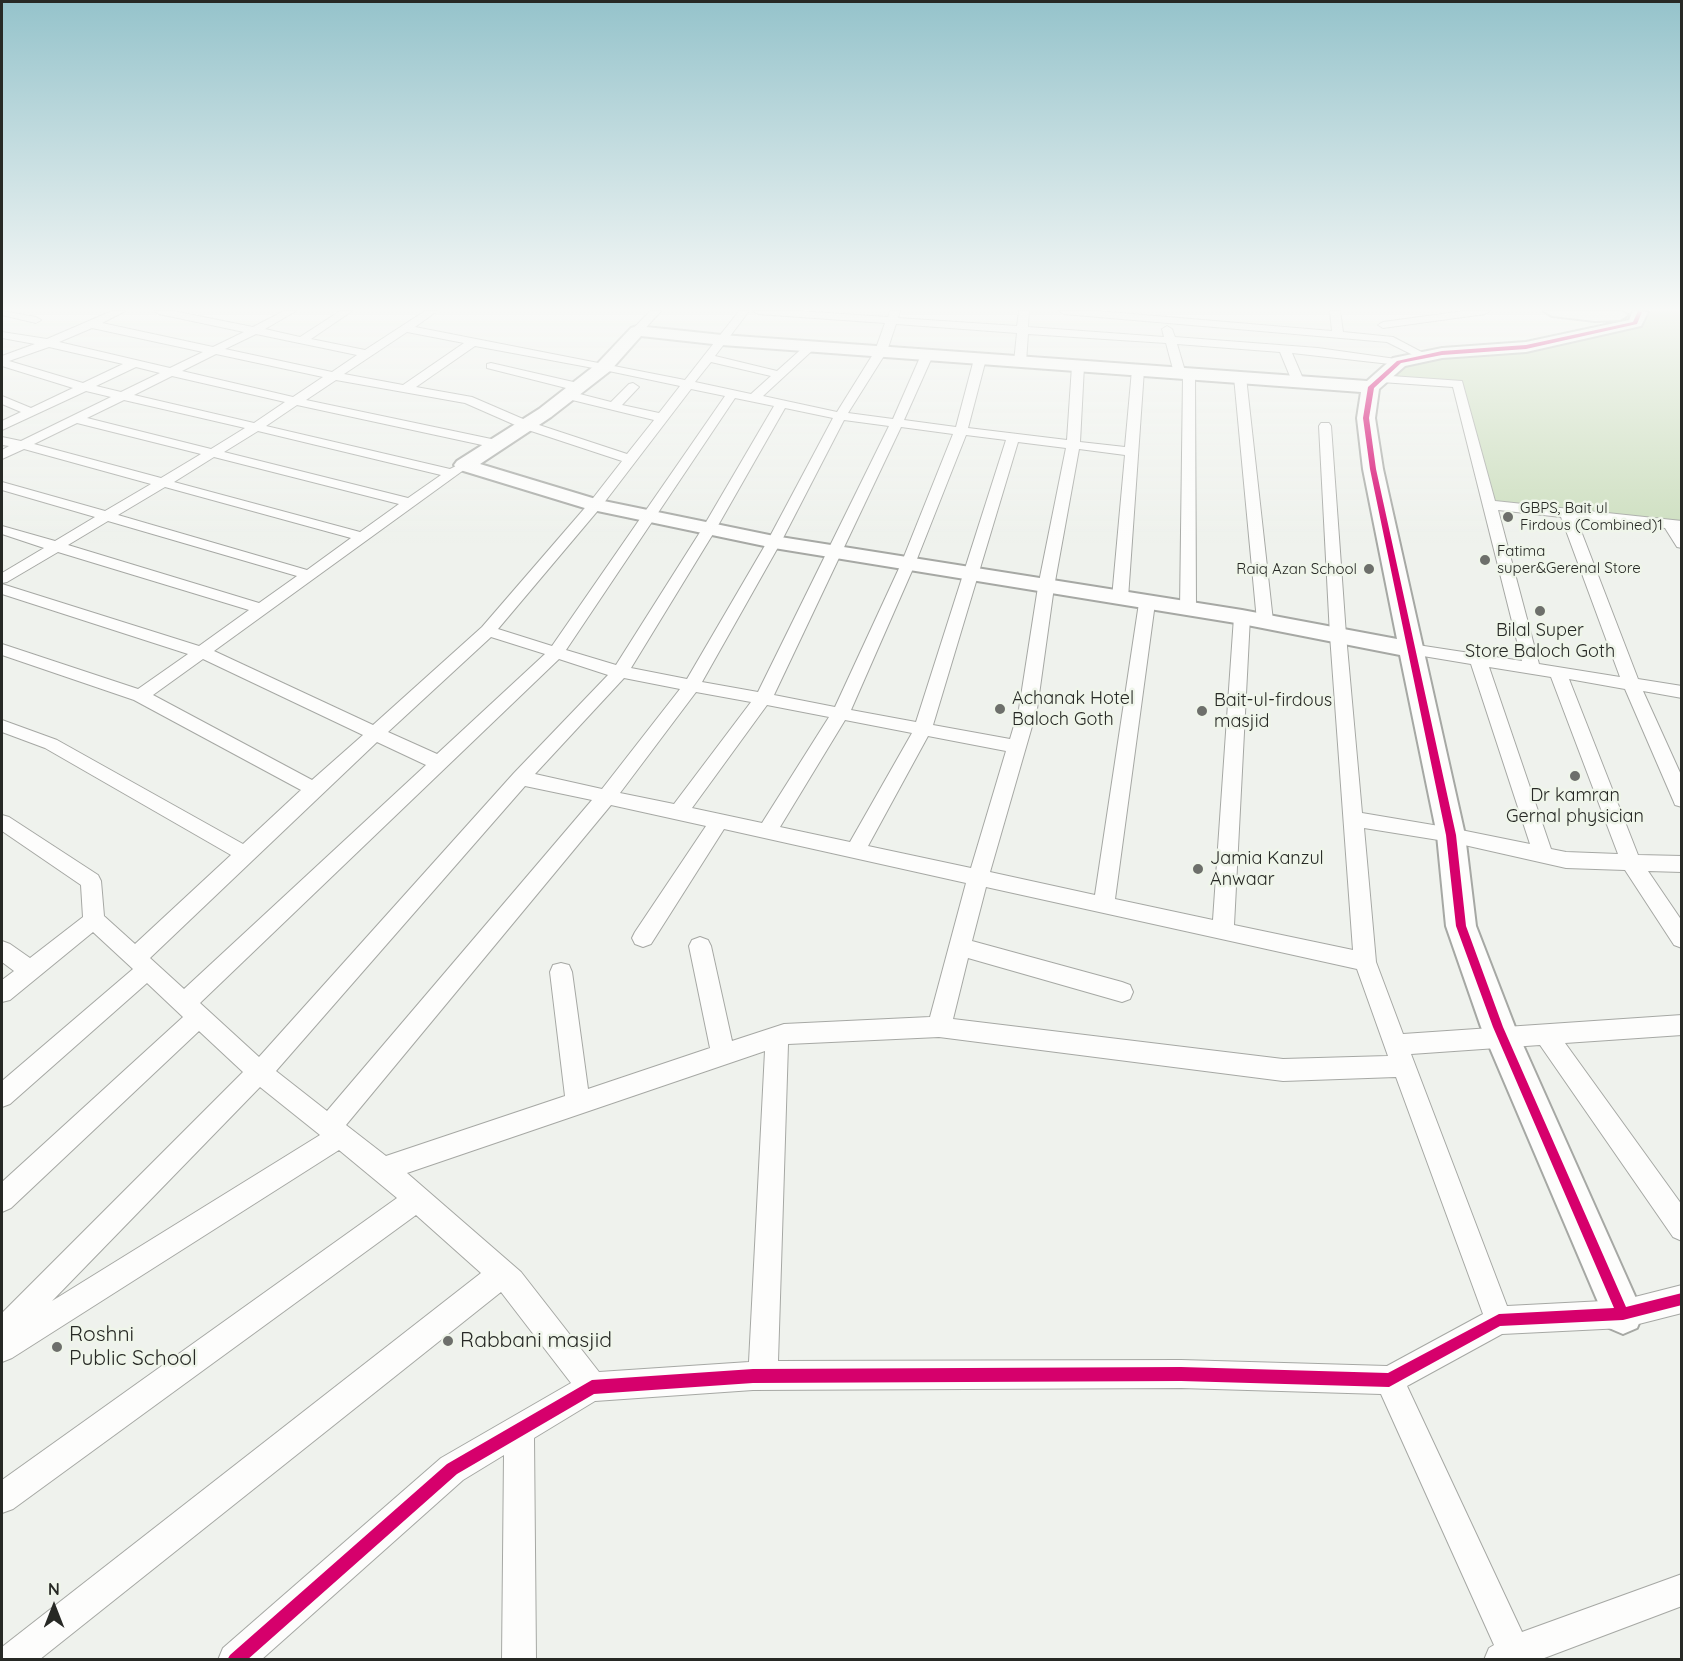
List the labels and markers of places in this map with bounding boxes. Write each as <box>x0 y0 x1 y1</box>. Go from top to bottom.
place label: GBPS, Bait ul Firdous (Combined)1 <box>1520 499 1663 534</box>
marker: GBPS, Bait ul Firdous (Combined)1 <box>1501 510 1515 524</box>
place label: Fatima super&Gerenal Store <box>1497 542 1641 577</box>
marker: Fatima super&Gerenal Store <box>1478 553 1492 567</box>
place label: Raiq Azan School <box>1236 560 1357 578</box>
marker: Raiq Azan School <box>1362 562 1376 576</box>
marker: Bilal Super Store Baloch Goth <box>1533 604 1547 618</box>
place label: Bilal Super Store Baloch Goth <box>1465 620 1615 662</box>
place label: Achanak Hotel Baloch Goth <box>1012 688 1134 730</box>
place label: Bait-ul-firdous masjid <box>1214 690 1332 732</box>
marker: Achanak Hotel Baloch Goth <box>993 702 1007 716</box>
marker: Bait-ul-firdous masjid <box>1195 704 1209 718</box>
marker: Dr kamran Gernal physician <box>1568 769 1582 783</box>
place label: Dr kamran Gernal physician <box>1506 785 1644 828</box>
place label: Jamia Kanzul Anwaar <box>1210 848 1324 890</box>
marker: Jamia Kanzul Anwaar <box>1191 862 1205 876</box>
place label: Roshni Public School <box>69 1322 197 1372</box>
place label: Rabbani masjid <box>460 1328 612 1354</box>
marker: Rabbani masjid <box>441 1334 455 1348</box>
marker: Roshni Public School <box>50 1340 64 1354</box>

